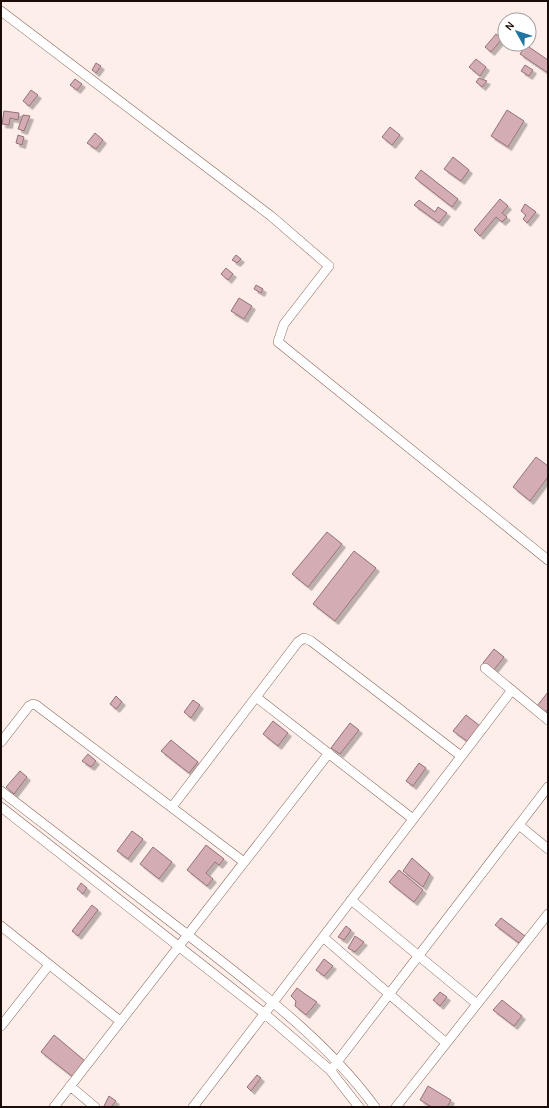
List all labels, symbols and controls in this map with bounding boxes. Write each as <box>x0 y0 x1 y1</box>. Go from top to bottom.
north arrow <box>497 12 537 52</box>
text: N <box>503 20 516 32</box>

